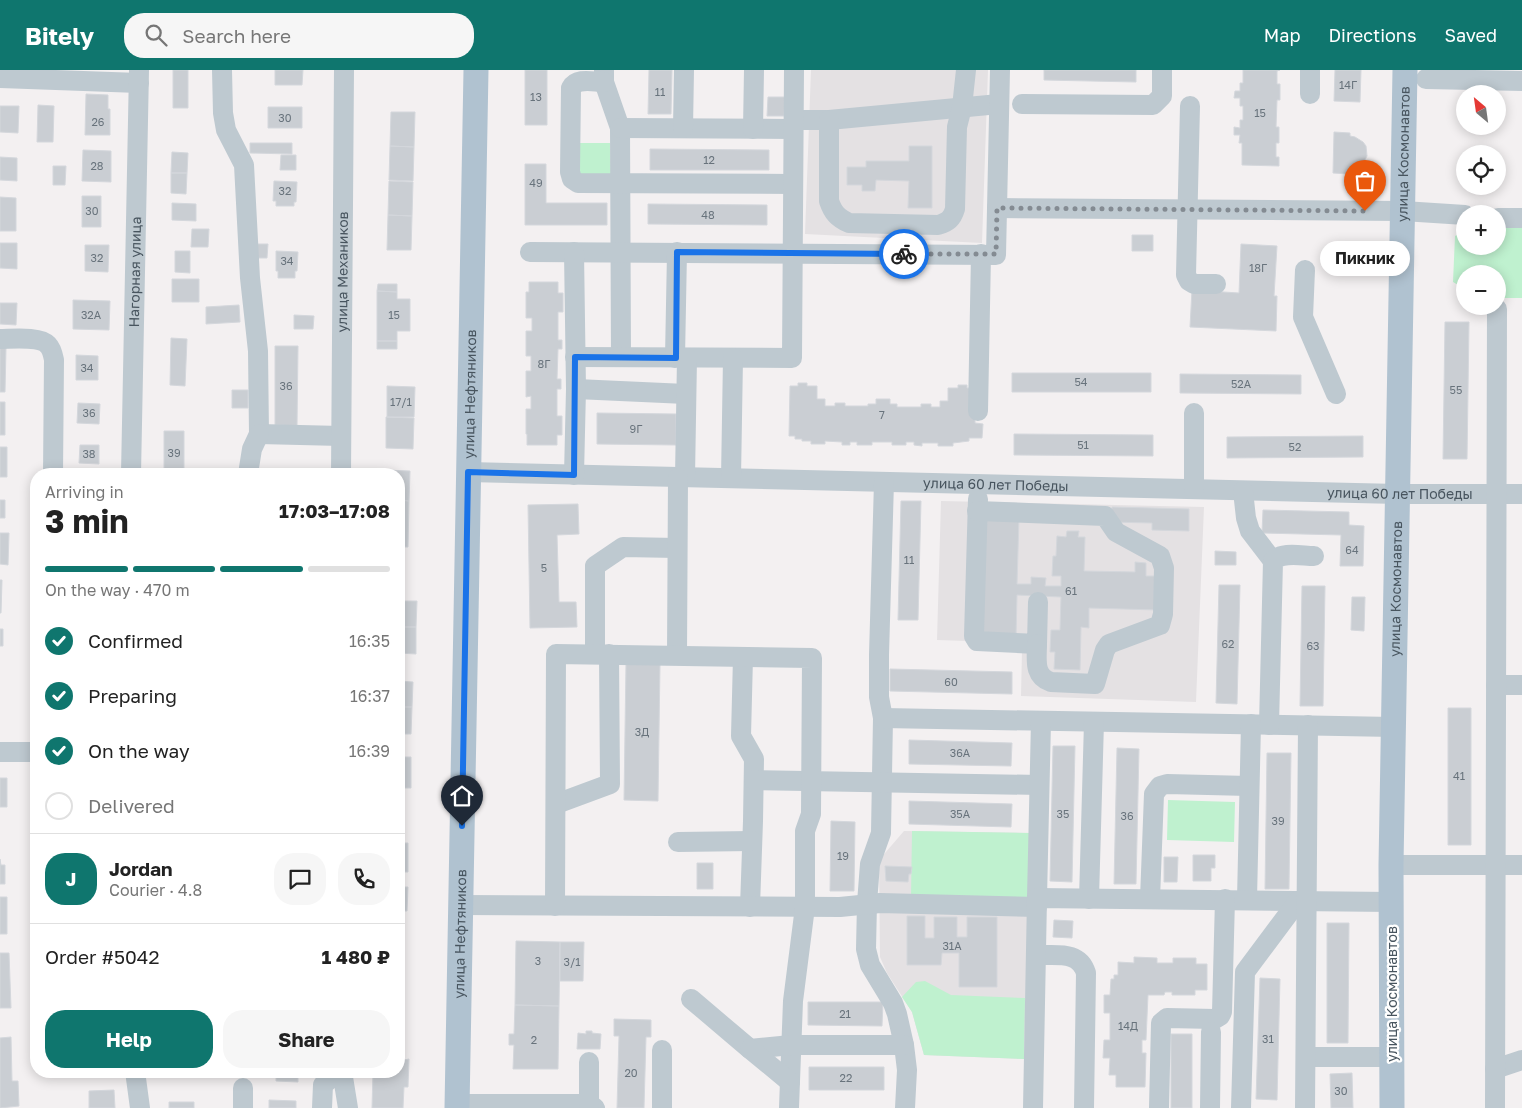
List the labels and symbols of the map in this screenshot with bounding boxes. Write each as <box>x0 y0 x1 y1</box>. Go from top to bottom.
house number: 14Г <box>1339 78 1357 91</box>
house number: 11 <box>655 85 665 98</box>
north arrow <box>1456 85 1506 135</box>
street label: улица Космонавтов <box>1393 86 1413 222</box>
house number: 13 <box>530 90 542 103</box>
house number: 15 <box>1254 106 1266 119</box>
house number: 30 <box>278 111 292 124</box>
house number: 26 <box>91 115 105 128</box>
house number: 12 <box>703 153 715 166</box>
house number: 28 <box>90 159 104 172</box>
pin <box>1344 160 1386 211</box>
house number: 49 <box>529 176 543 189</box>
house number: 32 <box>279 184 291 197</box>
house number: 30 <box>85 204 99 217</box>
house number: 48 <box>701 208 715 221</box>
street label: улица Механиков <box>333 211 351 333</box>
street label: Нагорная улица <box>125 216 144 328</box>
courier <box>879 229 929 279</box>
callout: Пикник <box>1320 241 1410 276</box>
house number: 32 <box>91 251 103 264</box>
house number: 34 <box>280 254 294 267</box>
house number: 18Г <box>1249 261 1267 274</box>
house number: 32А <box>81 308 102 321</box>
house number: 15 <box>388 308 400 321</box>
street label: улица Нефтяников <box>460 329 479 459</box>
house number: 8Г <box>538 357 550 370</box>
house number: 34 <box>80 361 94 374</box>
house number: 54 <box>1074 375 1088 388</box>
house number: 52А <box>1231 377 1252 390</box>
house number: 36 <box>279 379 293 392</box>
house number: 55 <box>1450 383 1462 396</box>
house number: 17/1 <box>390 395 412 408</box>
house number: 36 <box>82 406 96 419</box>
house number: 7 <box>879 408 885 421</box>
house number: 9Г <box>630 422 642 435</box>
house number: 51 <box>1077 438 1089 451</box>
house number: 52 <box>1289 440 1301 453</box>
house number: 39 <box>167 446 181 459</box>
house number: 38 <box>82 447 96 460</box>
street label: улица 60 лет Победы <box>923 474 1069 494</box>
street label: улица 60 лет Победы <box>1327 483 1473 502</box>
street label: улица Космонавтов <box>1386 521 1405 657</box>
house number: 64 <box>1345 543 1359 556</box>
house number: 11 <box>904 553 914 566</box>
house number: 5 <box>541 561 547 574</box>
house number: 61 <box>1065 584 1077 597</box>
house number: 62 <box>1221 637 1235 650</box>
house number: 63 <box>1306 639 1320 652</box>
house number: 60 <box>944 675 958 688</box>
house number: 3Д <box>635 725 649 738</box>
house number: 36А <box>950 746 971 759</box>
house number: 41 <box>1453 769 1465 782</box>
pin <box>441 775 483 826</box>
house number: 35А <box>950 807 971 820</box>
house number: 35 <box>1057 807 1069 820</box>
house number: 36 <box>1120 809 1134 822</box>
house number: 39 <box>1271 814 1285 827</box>
house number: 19 <box>837 849 849 862</box>
street label: улица Нефтяников <box>450 869 469 999</box>
street label: улица Космонавтов <box>1383 926 1400 1062</box>
house number: 31А <box>942 939 962 952</box>
house number: 3 <box>535 954 541 967</box>
house number: 3/1 <box>563 955 581 968</box>
house number: 21 <box>839 1007 851 1020</box>
house number: 14Д <box>1118 1019 1138 1032</box>
house number: 31 <box>1262 1032 1274 1045</box>
house number: 2 <box>531 1033 537 1046</box>
house number: 20 <box>624 1066 638 1079</box>
house number: 22 <box>840 1071 852 1084</box>
house number: 30 <box>1334 1084 1348 1097</box>

